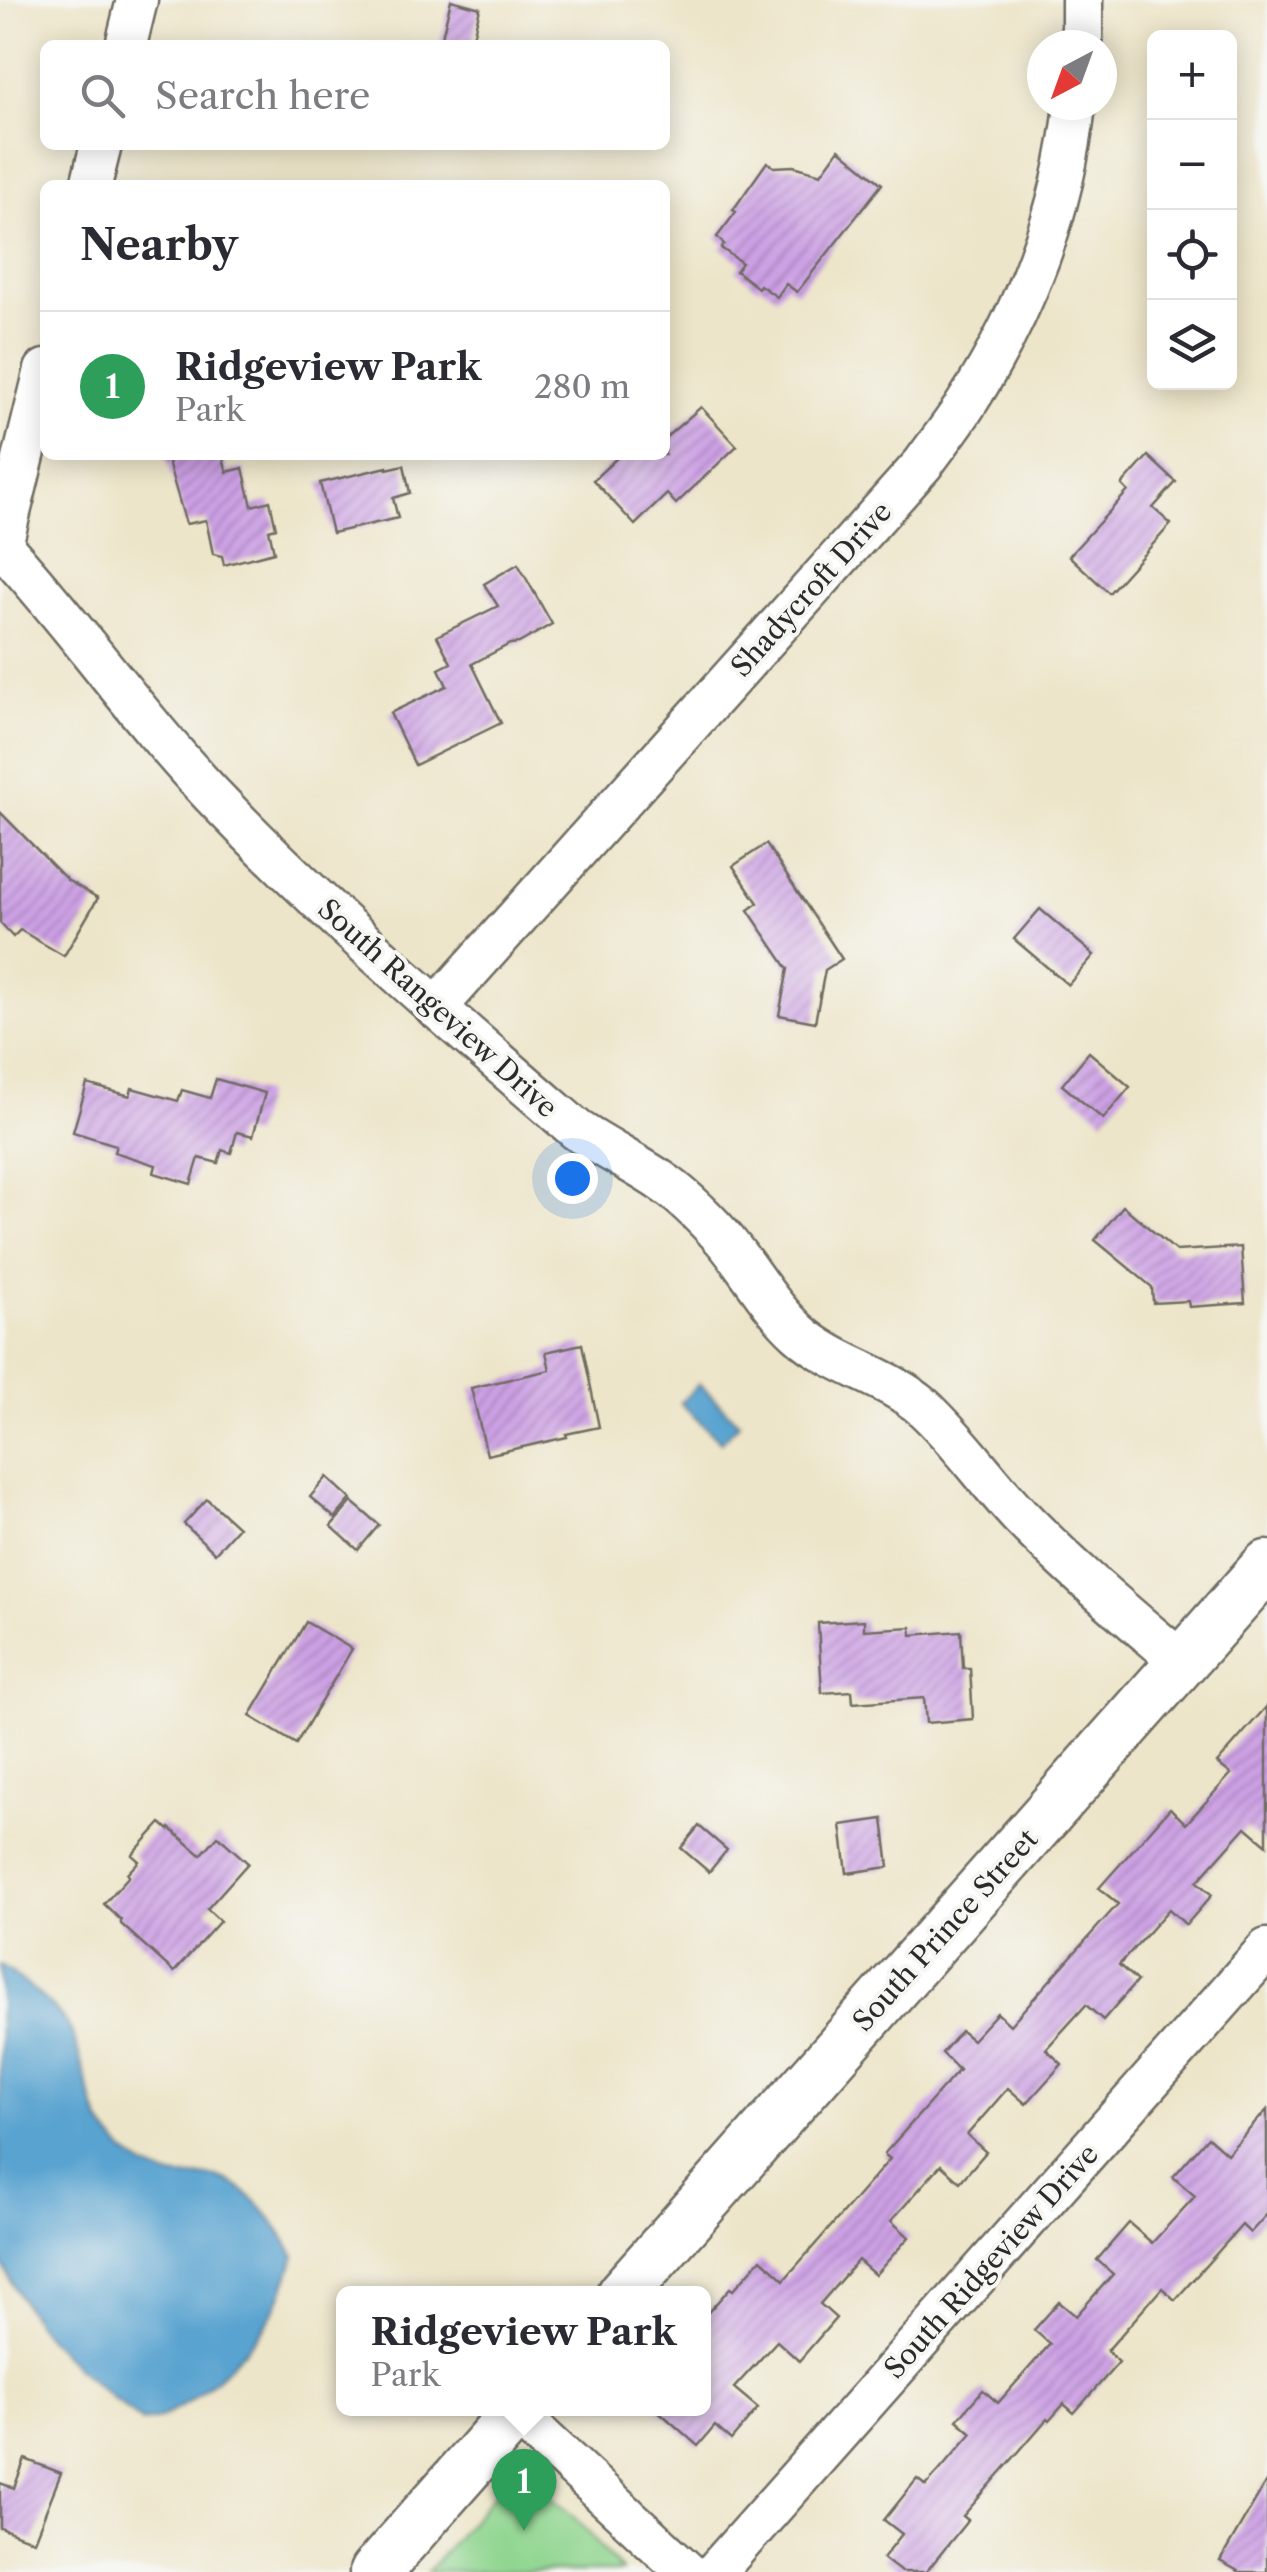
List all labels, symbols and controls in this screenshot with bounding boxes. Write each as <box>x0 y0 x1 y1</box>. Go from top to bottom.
north arrow <box>1027 30 1117 120</box>
map controls <box>1147 30 1237 390</box>
button: + <box>1147 30 1237 120</box>
search box <box>40 40 670 150</box>
icon: search <box>75 68 130 123</box>
text: Search here <box>155 72 370 119</box>
button: − <box>1147 120 1237 210</box>
button: locate <box>1147 210 1237 300</box>
text: Nearby <box>80 219 238 271</box>
button: layers <box>1147 300 1237 390</box>
text: Ridgeview Park <box>175 343 481 390</box>
text: 1 <box>105 367 120 406</box>
text: 280 m <box>534 367 630 406</box>
text: Park <box>175 390 245 429</box>
street label: Shadycroft Drive <box>724 495 898 683</box>
street label: South Rangeview Drive <box>311 892 565 1124</box>
your location <box>547 1153 598 1204</box>
street label: South Prince Street <box>846 1822 1045 2038</box>
street label: South Ridgeview Drive <box>877 2137 1105 2385</box>
popup <box>336 2286 711 2416</box>
text: Ridgeview Park <box>370 2308 677 2355</box>
text: Park <box>370 2355 440 2394</box>
pin: 1 <box>492 2448 556 2531</box>

